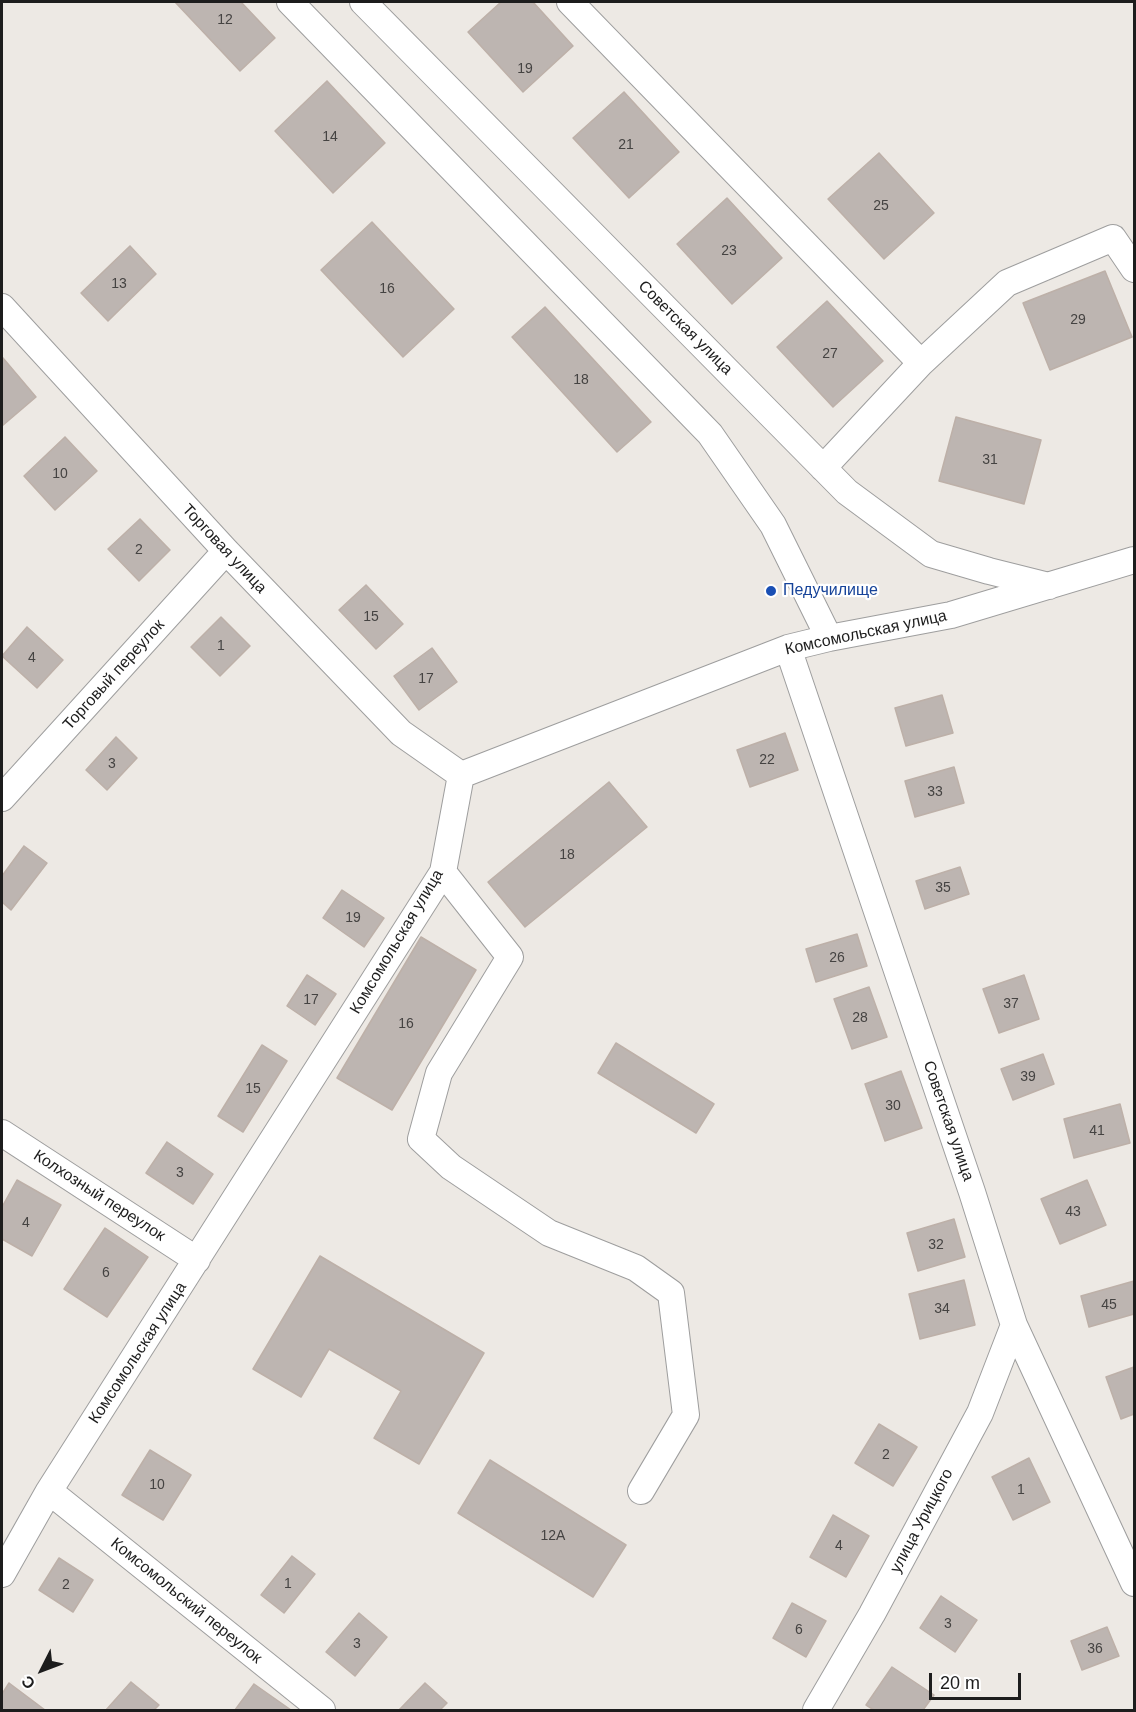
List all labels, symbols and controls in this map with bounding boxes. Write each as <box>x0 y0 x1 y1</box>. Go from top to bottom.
house number: 12 <box>217 12 233 28</box>
house number: 19 <box>517 61 533 77</box>
house number: 14 <box>322 129 338 145</box>
house number: 21 <box>618 137 634 153</box>
house number: 25 <box>873 198 889 214</box>
house number: 23 <box>721 243 737 259</box>
house number: 13 <box>111 276 127 292</box>
street label: Советская улица <box>634 277 736 379</box>
house number: 16 <box>379 281 395 297</box>
house number: 29 <box>1070 312 1086 328</box>
house number: 27 <box>822 346 838 362</box>
house number: 18 <box>573 372 589 388</box>
house number: 31 <box>982 452 998 468</box>
house number: 10 <box>52 466 68 482</box>
street label: Торговая улица <box>178 500 270 598</box>
house number: 2 <box>135 542 143 558</box>
place label: Педучилище <box>783 581 878 601</box>
marker: Педучилище <box>764 584 778 598</box>
street label: Комсомольская улица <box>783 606 949 660</box>
house number: 15 <box>363 609 379 625</box>
street label: Торговый переулок <box>59 616 169 734</box>
house number: 1 <box>217 638 225 654</box>
house number: 4 <box>28 650 36 666</box>
house number: 17 <box>418 671 434 687</box>
house number: 22 <box>759 752 775 768</box>
house number: 3 <box>108 756 116 772</box>
house number: 33 <box>927 784 943 800</box>
house number: 18 <box>559 847 575 863</box>
street label: Комсомольская улица <box>346 866 448 1018</box>
house number: 35 <box>935 880 951 896</box>
house number: 19 <box>345 910 361 926</box>
house number: 26 <box>829 950 845 966</box>
house number: 17 <box>303 992 319 1008</box>
house number: 37 <box>1003 996 1019 1012</box>
house number: 28 <box>852 1010 868 1026</box>
house number: 16 <box>398 1016 414 1032</box>
street label: Советская улица <box>918 1058 978 1184</box>
house number: 39 <box>1020 1069 1036 1085</box>
house number: 15 <box>245 1081 261 1097</box>
house number: 30 <box>885 1098 901 1114</box>
house number: 41 <box>1089 1123 1105 1139</box>
street label: Колхозный переулок <box>30 1146 168 1246</box>
house number: 3 <box>176 1165 184 1181</box>
house number: 43 <box>1065 1204 1081 1220</box>
house number: 4 <box>22 1215 30 1231</box>
house number: 32 <box>928 1237 944 1253</box>
house number: 6 <box>102 1265 110 1281</box>
street label: Комсомольская улица <box>85 1279 191 1427</box>
house number: 45 <box>1101 1297 1117 1313</box>
house number: 34 <box>934 1301 950 1317</box>
house number: 2 <box>882 1447 890 1463</box>
street label: улица Урицкого <box>886 1466 958 1576</box>
house number: 10 <box>149 1477 165 1493</box>
house number: 1 <box>1017 1482 1025 1498</box>
house number: 12А <box>541 1528 565 1544</box>
street label: Комсомольский переулок <box>106 1534 266 1668</box>
house number: 4 <box>835 1538 843 1554</box>
house number: 1 <box>284 1576 292 1592</box>
house number: 2 <box>62 1577 70 1593</box>
house number: 3 <box>944 1616 952 1632</box>
house number: 6 <box>795 1622 803 1638</box>
house number: 3 <box>353 1636 361 1652</box>
north arrow <box>12 1640 72 1700</box>
house number: 36 <box>1087 1641 1103 1657</box>
scale bar <box>932 1661 1024 1699</box>
text: С <box>18 1672 38 1692</box>
text: 20 m <box>940 1673 980 1693</box>

